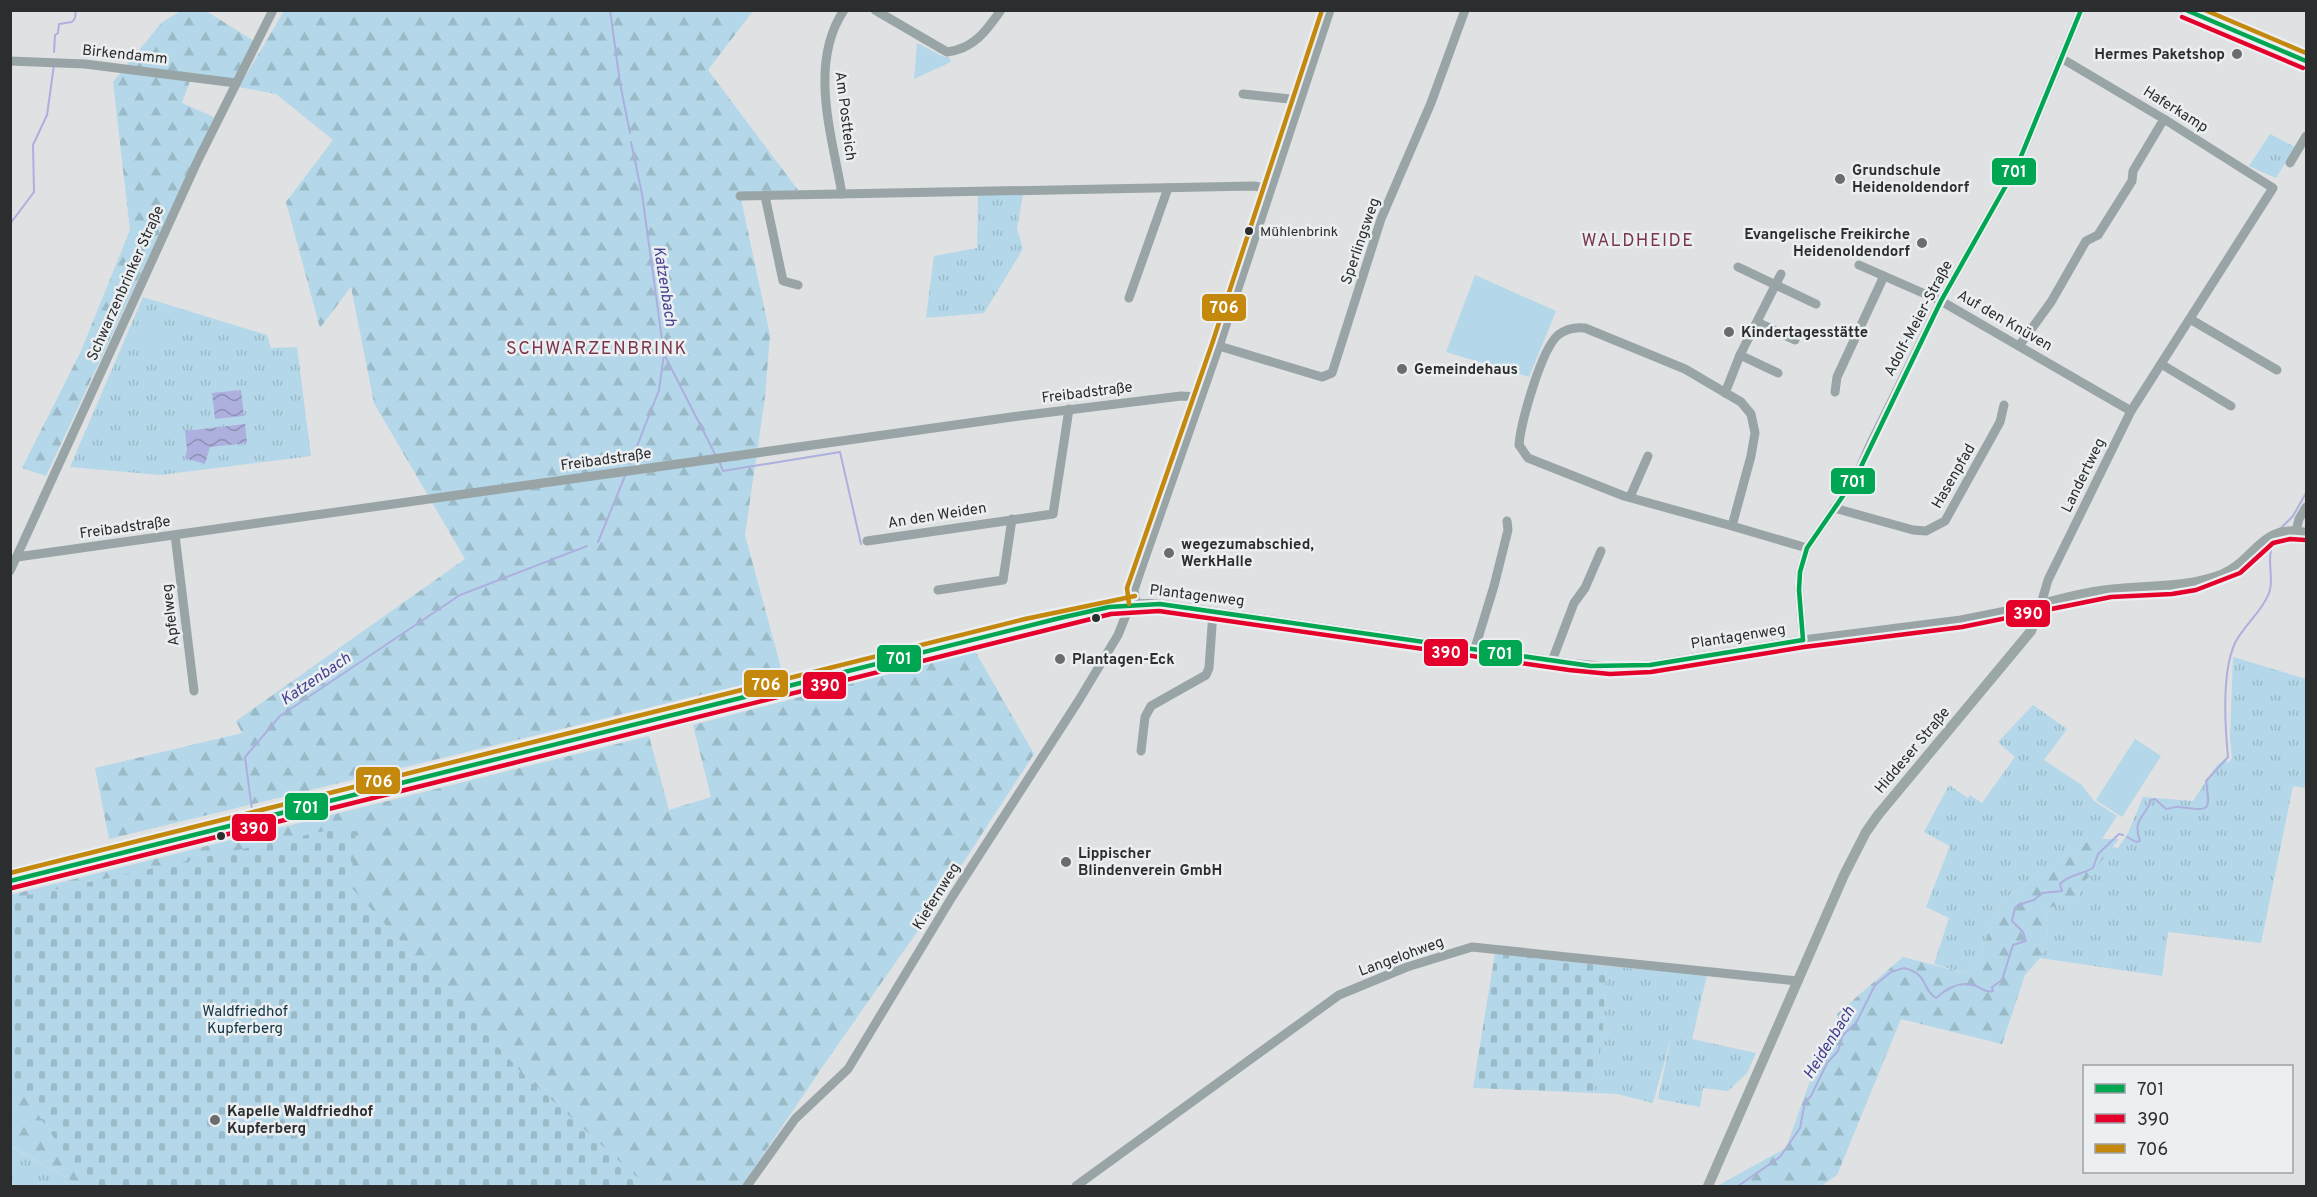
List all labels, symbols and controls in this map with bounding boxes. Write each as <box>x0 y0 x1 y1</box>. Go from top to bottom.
street label: Birkendamm <box>81 42 169 69</box>
place label: Hermes Paketshop <box>2094 46 2225 65</box>
marker: Hermes Paketshop <box>2230 47 2244 61</box>
street label: Am Postteich <box>830 70 859 162</box>
street label: Haferkamp <box>2139 83 2211 138</box>
line badge: 701 <box>1991 157 2037 186</box>
place label: Grundschule Heidenoldendorf <box>1852 162 1970 198</box>
text: 701 <box>2001 163 2027 183</box>
marker: Grundschule Heidenoldendorf <box>1833 172 1847 186</box>
street label: Sperlingsweg <box>1338 195 1385 287</box>
street label: Schwarzenbrinker Straße <box>84 203 169 364</box>
place label: Mühlenbrink <box>1260 224 1338 241</box>
marker: Mühlenbrink <box>1243 225 1255 237</box>
place label: Evangelische Freikirche Heidenoldendorf <box>1744 226 1911 262</box>
district label: WALDHEIDE <box>1581 230 1695 253</box>
marker: Evangelische Freikirche Heidenoldendorf <box>1915 236 1929 250</box>
water label: Katzenbach <box>648 245 680 328</box>
street label: Adolf-Meier-Straße <box>1881 257 1958 380</box>
street label: Auf den Knüven <box>1953 286 2055 356</box>
line badge: 706 <box>1201 293 1247 322</box>
text: 706 <box>1210 299 1238 319</box>
place label: Kindertagesstätte <box>1741 324 1868 343</box>
marker: Kindertagesstätte <box>1722 325 1736 339</box>
district label: SCHWARZENBRINK <box>506 338 688 361</box>
place label: Gemeindehaus <box>1414 361 1518 380</box>
marker: Gemeindehaus <box>1395 362 1409 376</box>
street label: Freibadstraße <box>1041 378 1134 408</box>
street label: Landertweg <box>2058 435 2111 516</box>
street label: Hasenpfad <box>1928 441 1980 512</box>
street label: Freibadstraße <box>560 445 653 476</box>
line badge: 701 <box>1830 467 1876 495</box>
text: 701 <box>1840 473 1866 493</box>
street label: An den Weiden <box>886 499 988 534</box>
street label: Freibadstraße <box>79 513 172 544</box>
place label: wegezumabschied, WerkHalle <box>1181 536 1314 572</box>
marker: wegezumabschied, WerkHalle <box>1162 546 1176 560</box>
street label: Plantagenweg <box>1148 581 1245 612</box>
street label: Apfelweg <box>158 583 185 647</box>
line badge: 390 <box>2005 599 2051 628</box>
text: 390 <box>2013 605 2043 625</box>
unlabelled marker <box>1090 612 1102 624</box>
street label: Plantagenweg <box>1690 621 1787 654</box>
line badge: 390 <box>1423 638 1469 667</box>
line badge: 701 <box>1478 639 1523 667</box>
line badge: 701 <box>876 644 922 673</box>
text: 390 <box>1431 644 1461 664</box>
text: 701 <box>1487 645 1513 665</box>
water label: Katzenbach <box>277 649 355 711</box>
text: 701 <box>886 650 912 670</box>
place label: Plantagen-Eck <box>1072 651 1175 670</box>
marker: Plantagen-Eck <box>1053 652 1067 666</box>
line badge: 706 <box>743 669 789 698</box>
line badge: 390 <box>802 671 847 700</box>
text: 706 <box>752 676 780 696</box>
text: 390 <box>810 677 840 697</box>
street label: Hiddeser Straße <box>1871 704 1955 798</box>
line badge: 706 <box>355 766 401 795</box>
text: 706 <box>364 773 392 793</box>
line badge: 701 <box>284 792 329 821</box>
text: 701 <box>293 799 319 819</box>
line badge: 390 <box>231 813 277 842</box>
text: 390 <box>239 820 269 840</box>
unlabelled marker <box>215 830 227 842</box>
place label: Lippischer Blindenverein GmbH <box>1078 845 1222 881</box>
marker: Lippischer Blindenverein GmbH <box>1059 855 1073 869</box>
street label: Kiefernweg <box>909 860 965 934</box>
street label: Langelohweg <box>1356 933 1447 982</box>
park label: Waldfriedhof Kupferberg <box>202 1003 288 1039</box>
water label: Heidenbach <box>1799 1003 1860 1083</box>
legend <box>2083 1065 2293 1173</box>
text: 701 <box>2137 1079 2164 1102</box>
place label: Kapelle Waldfriedhof Kupferberg <box>227 1103 374 1139</box>
text: 390 <box>2137 1109 2170 1132</box>
marker: Kapelle Waldfriedhof Kupferberg <box>208 1113 222 1127</box>
text: 706 <box>2137 1139 2168 1162</box>

